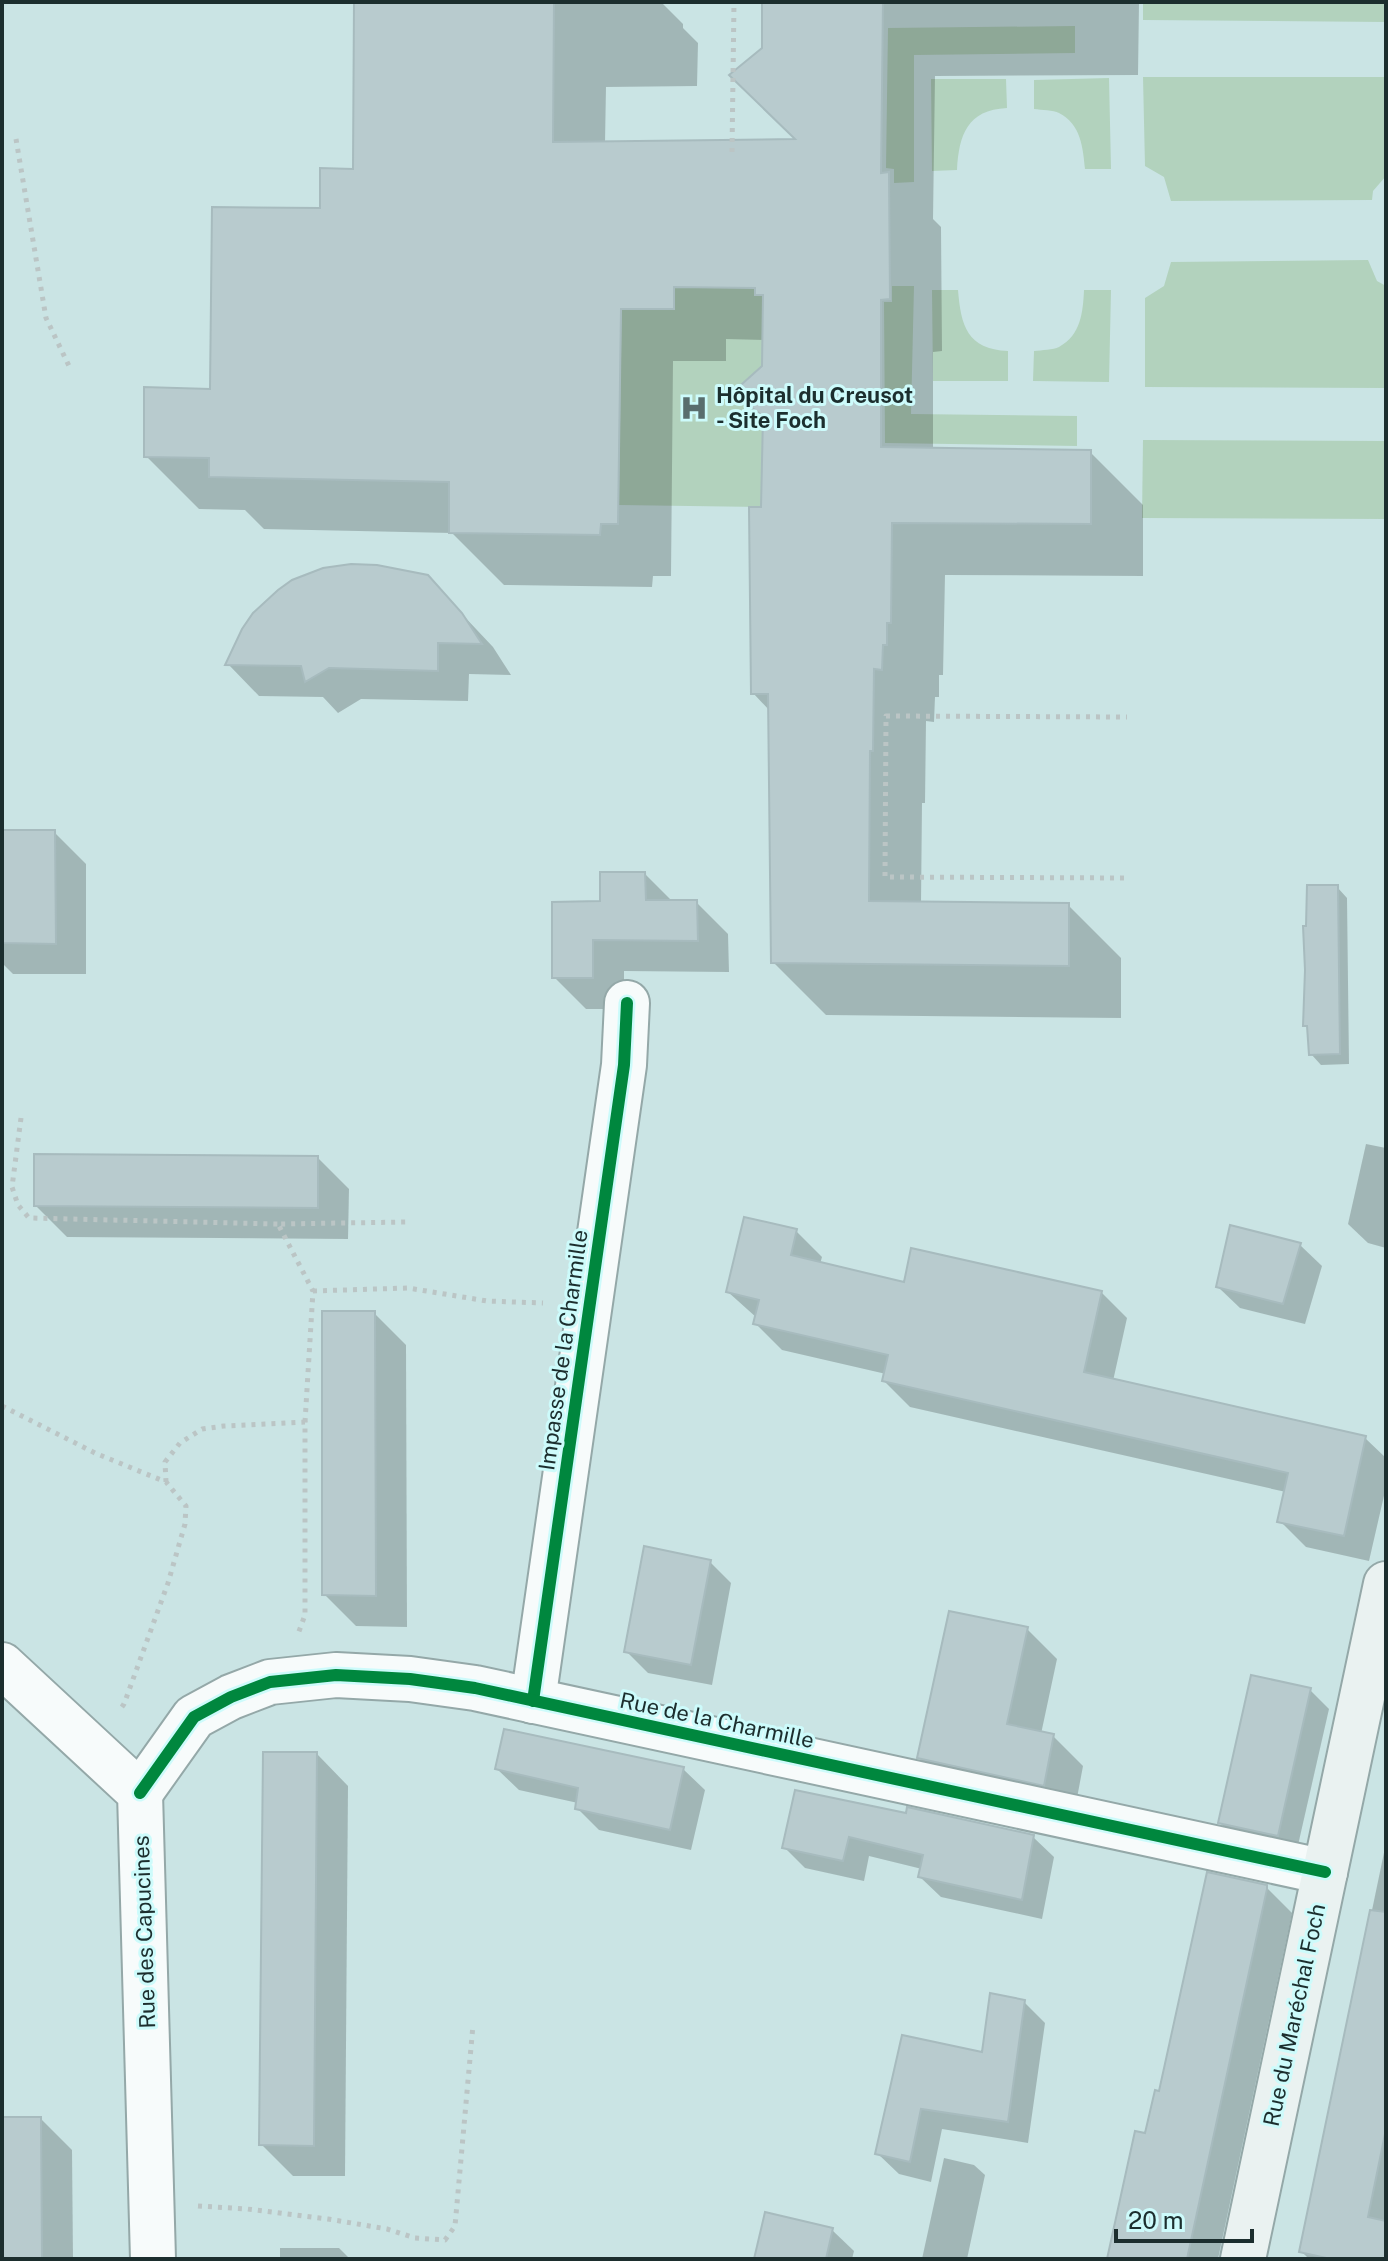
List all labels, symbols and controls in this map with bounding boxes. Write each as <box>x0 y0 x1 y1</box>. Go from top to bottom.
place label: Hôpital du Creusot - Site Foch <box>716 382 913 433</box>
hospital icon: Hôpital du Creusot - Site Foch <box>679 393 709 423</box>
street label: Impasse de la Charmille <box>533 1228 593 1472</box>
street label: Rue de la Charmille <box>618 1687 816 1753</box>
street label: Rue des Capucines <box>128 1835 160 2029</box>
street label: Rue du Maréchal Foch <box>1258 1901 1330 2129</box>
scale bar <box>1116 2193 1252 2243</box>
text: 20 m <box>1128 2206 1184 2234</box>

